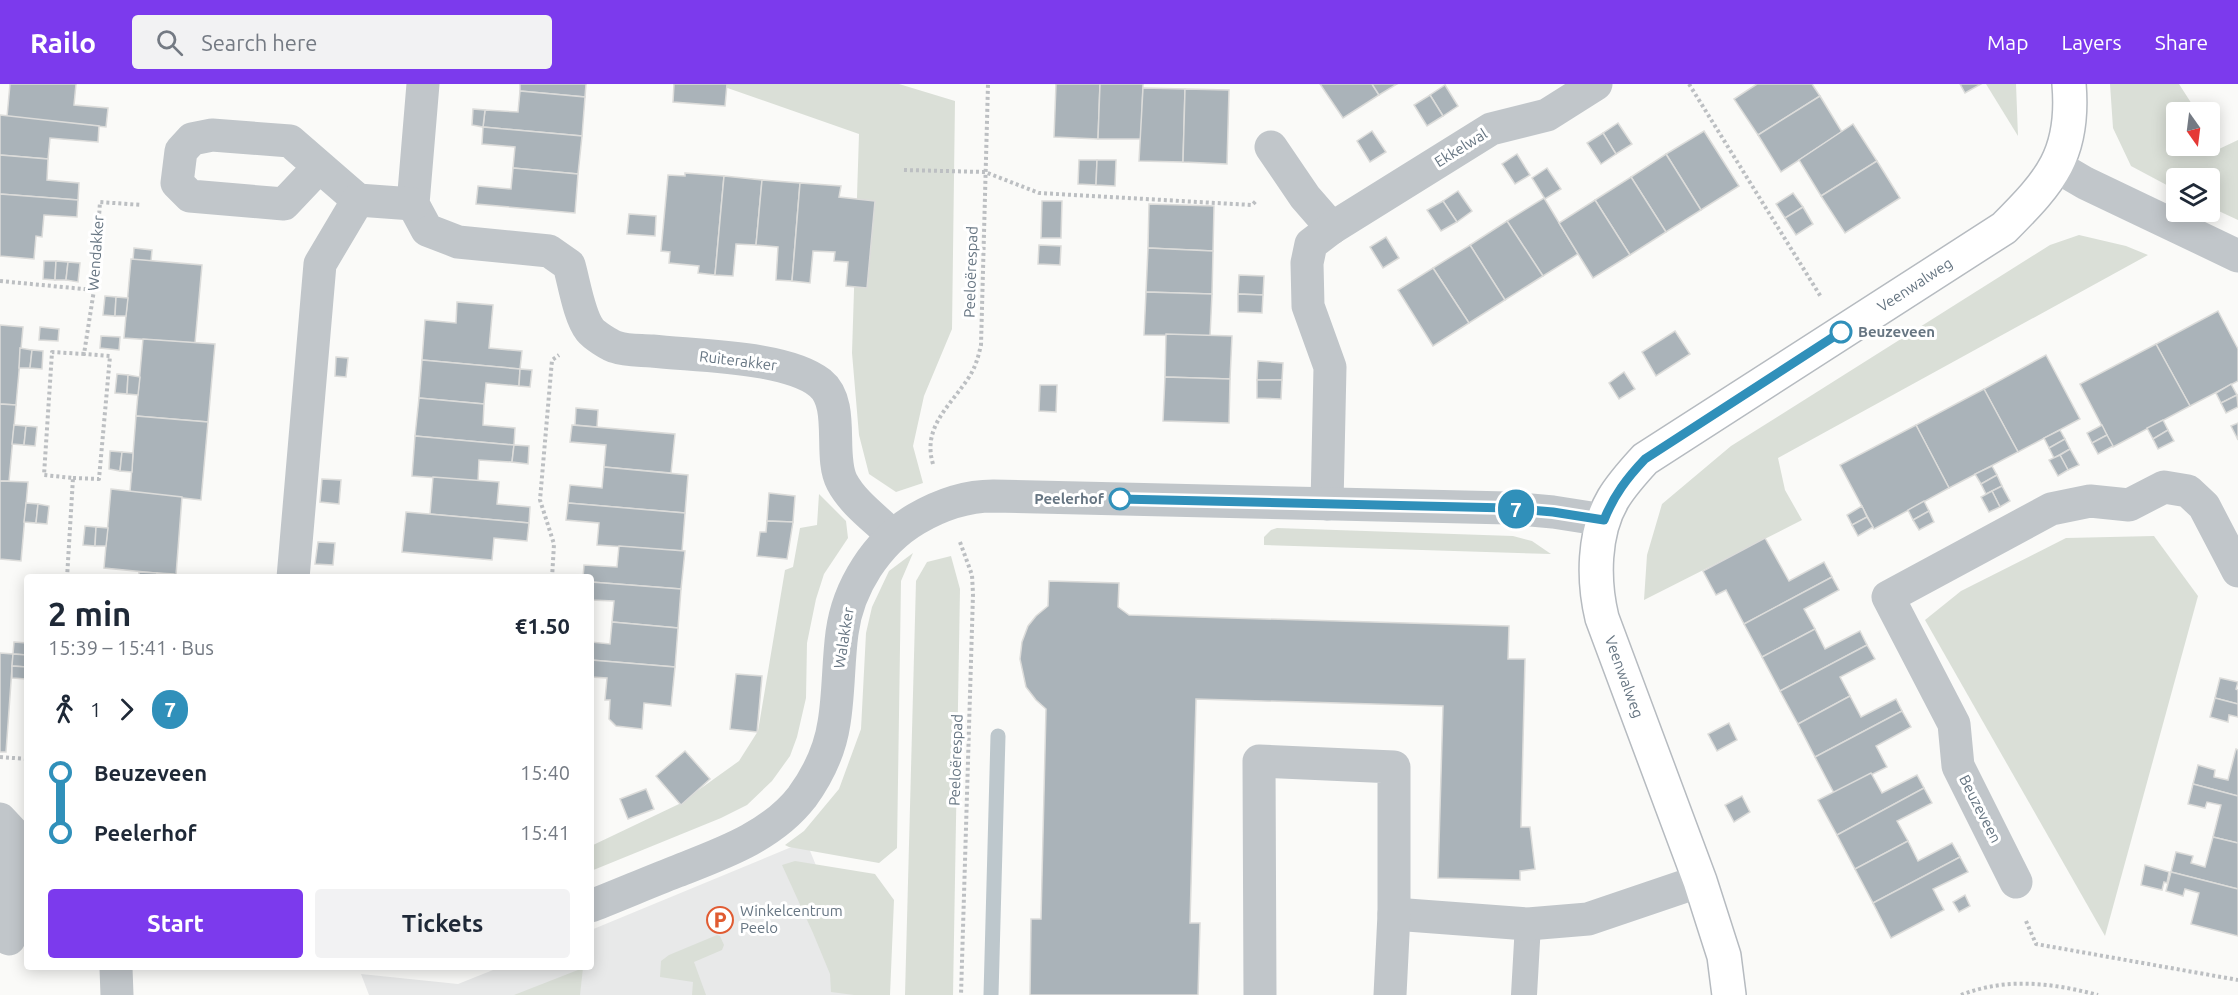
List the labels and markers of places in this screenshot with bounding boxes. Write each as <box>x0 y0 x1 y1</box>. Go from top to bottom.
marker: Beuzeveen <box>1830 321 1852 343</box>
place label: Beuzeveen <box>1858 323 1935 340</box>
marker: Peelerhof <box>1109 488 1131 510</box>
place label: Peelerhof <box>1034 490 1105 507</box>
place label: Winkelcentrum Peelo <box>740 902 843 936</box>
parking icon: Winkelcentrum Peelo <box>705 905 735 935</box>

